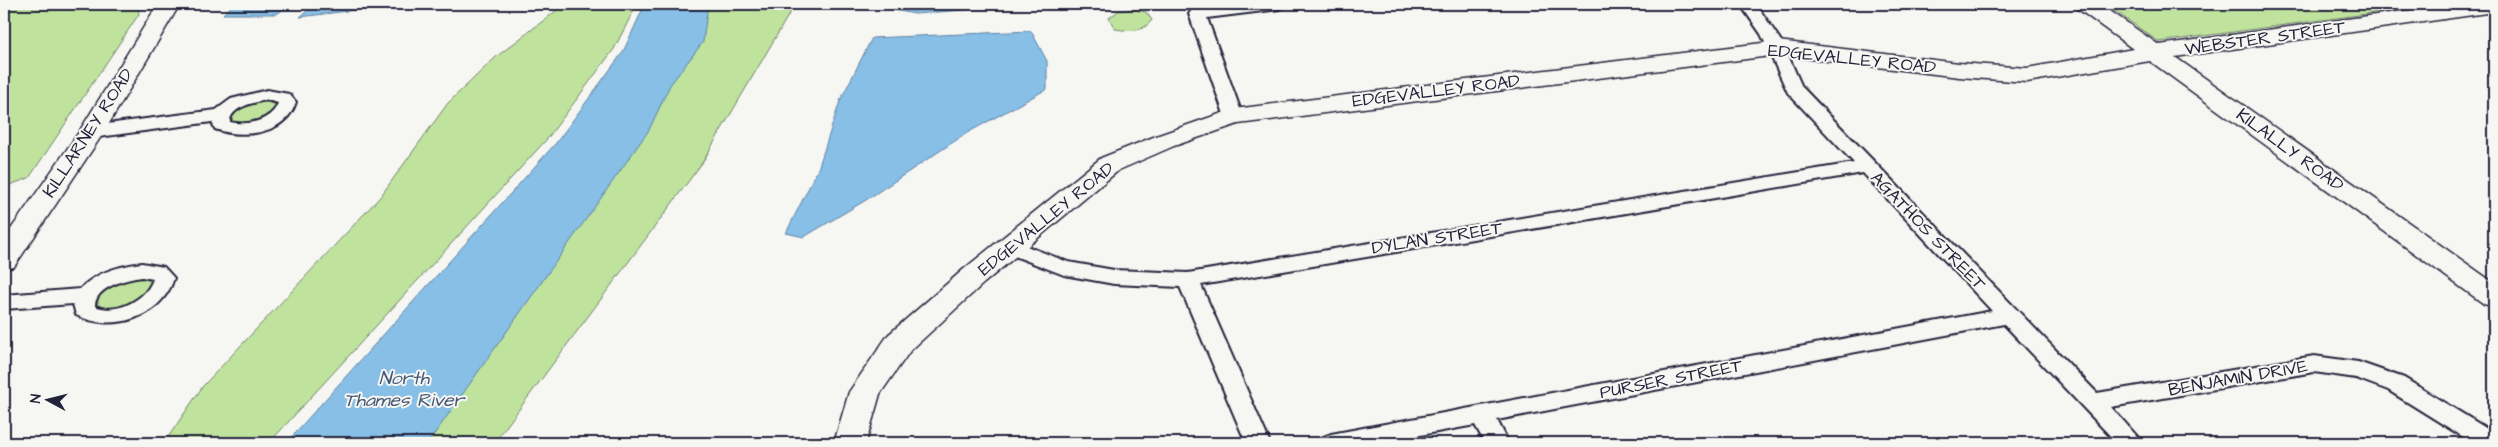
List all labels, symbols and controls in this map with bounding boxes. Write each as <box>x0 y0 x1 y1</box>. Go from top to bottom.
street label: WEBSTER STREET <box>2183 14 2348 62</box>
street label: EDGEVALLEY ROAD <box>1767 38 1938 80</box>
street label: KILLARNEY ROAD <box>37 63 139 203</box>
street label: EDGEVALLEY ROAD <box>1351 68 1522 114</box>
street label: KILALLY ROAD <box>2231 102 2349 198</box>
street label: EDGEVALLEY ROAD <box>973 156 1120 282</box>
street label: AGATHOS STREET <box>1865 166 1992 297</box>
street label: DYLAN STREET <box>1370 215 1505 261</box>
street label: PURSER STREET <box>1598 353 1745 405</box>
street label: BENJAMIN DRIVE <box>2166 353 2310 403</box>
water label: North Thames River <box>344 365 467 414</box>
north arrow <box>22 374 72 424</box>
text: N <box>26 393 47 404</box>

